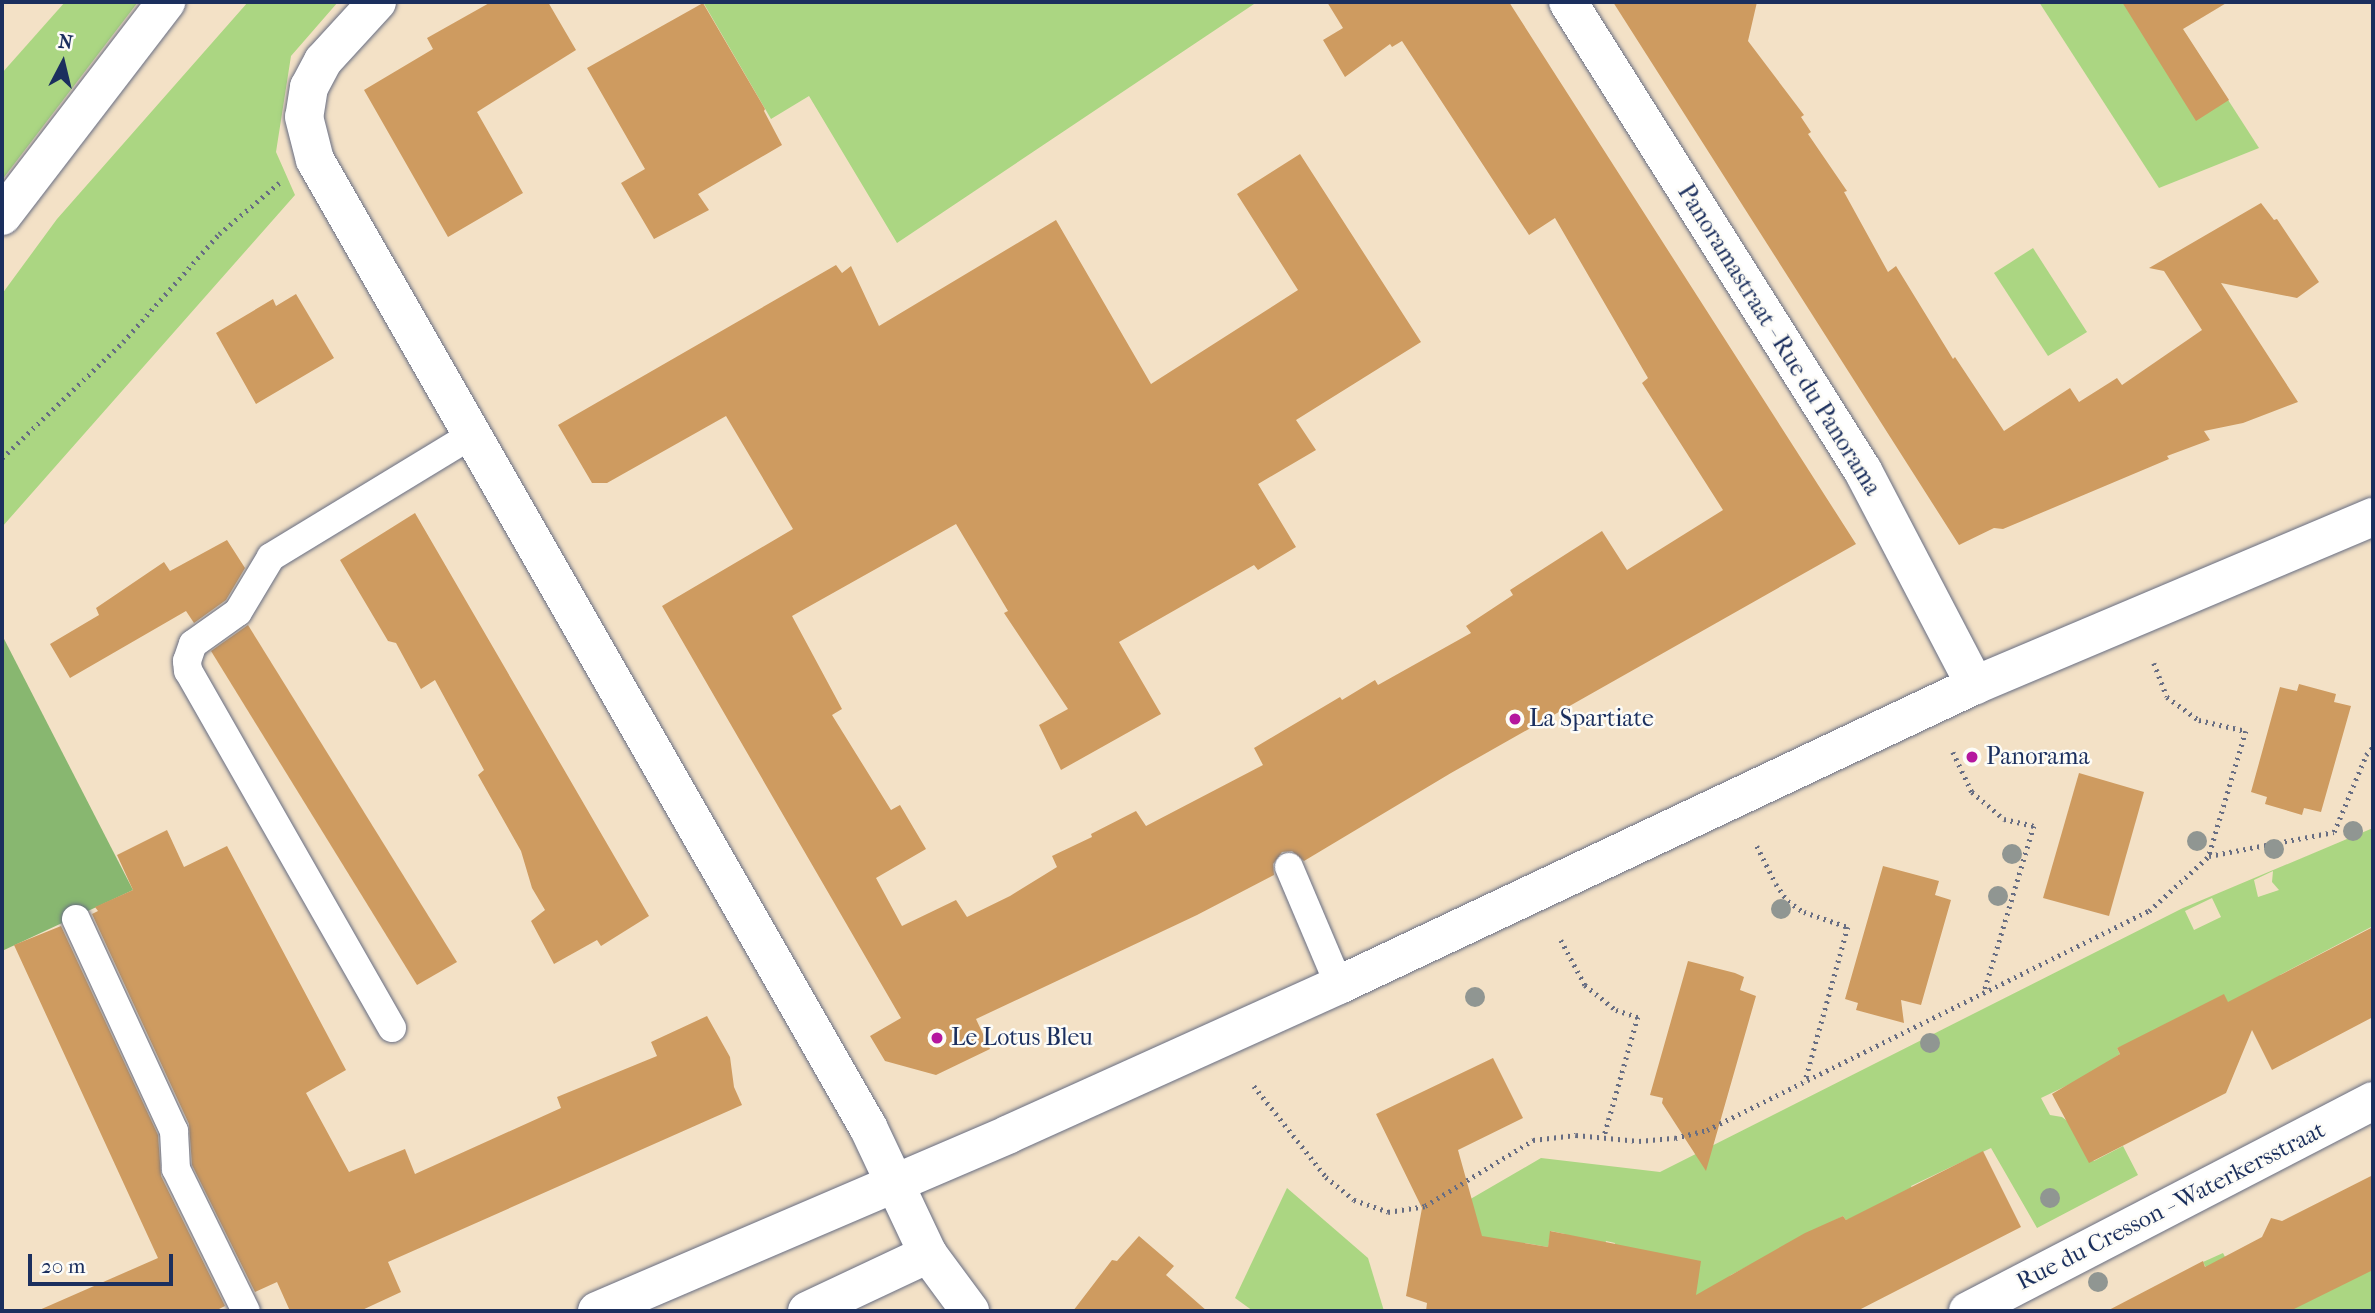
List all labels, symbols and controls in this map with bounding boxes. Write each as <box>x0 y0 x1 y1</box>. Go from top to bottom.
north arrow <box>28 28 98 98</box>
text: N <box>57 30 74 54</box>
street label: Panoramastraat - Rue du Panorama <box>1671 179 1887 501</box>
place label: La Spartiate <box>1529 705 1654 733</box>
marker: La Spartiate <box>1507 711 1523 727</box>
place label: Panorama <box>1986 743 2090 771</box>
marker: Panorama <box>1964 749 1980 765</box>
place label: Le Lotus Bleu <box>951 1024 1093 1052</box>
marker: Le Lotus Bleu <box>929 1030 945 1046</box>
street label: Rue du Cresson - Waterkersstraat <box>2012 1115 2330 1297</box>
scale bar <box>32 1240 177 1284</box>
text: 20 m <box>41 1254 85 1278</box>

